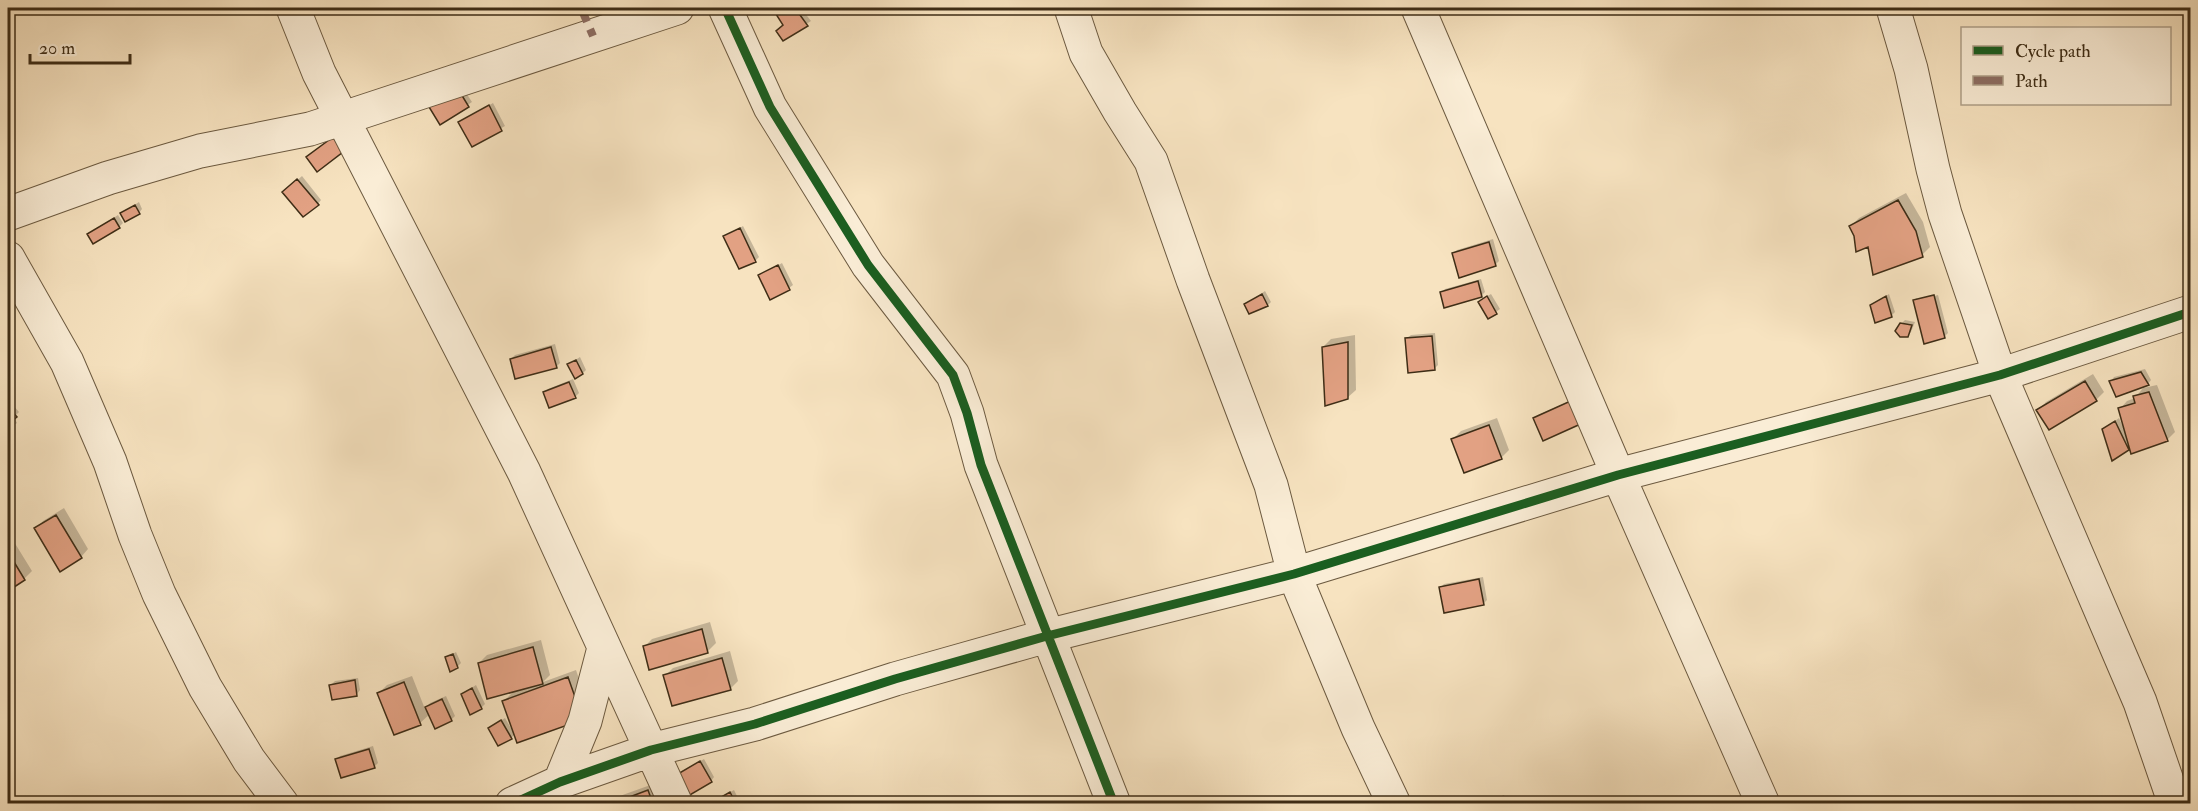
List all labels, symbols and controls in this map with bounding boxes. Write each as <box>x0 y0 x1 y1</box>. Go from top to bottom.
scale bar <box>30 27 130 65</box>
legend <box>1961 27 2171 105</box>
text: 20 m <box>39 37 75 60</box>
text: Cycle path <box>2015 40 2091 63</box>
text: Path <box>2015 70 2048 93</box>

